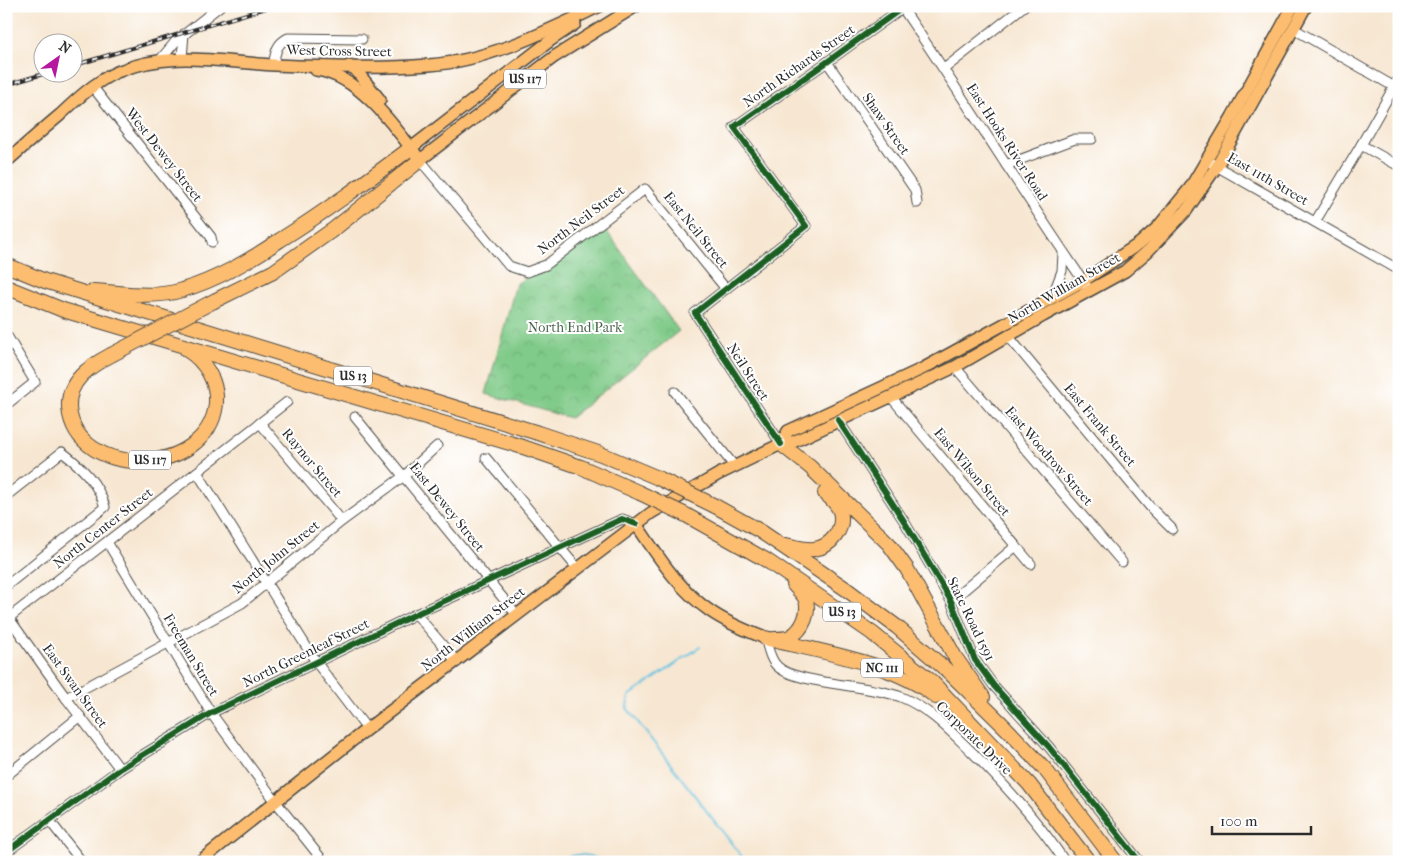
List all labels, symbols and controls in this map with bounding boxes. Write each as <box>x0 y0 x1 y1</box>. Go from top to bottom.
street label: North Richards Street <box>740 21 858 111</box>
north arrow <box>32 32 82 82</box>
text: N <box>56 37 74 58</box>
street label: West Cross Street <box>285 42 392 60</box>
road number: US 117 <box>504 70 546 88</box>
street label: East Hooks River Road <box>963 80 1051 204</box>
street label: Shaw Street <box>858 90 914 158</box>
street label: West Dewey Street <box>121 104 206 205</box>
street label: East 11th Street <box>1224 149 1312 209</box>
street label: North Neil Street <box>534 182 628 258</box>
street label: East Neil Street <box>660 188 732 272</box>
street label: North William Street <box>1005 249 1123 327</box>
park label: North End Park <box>528 319 623 336</box>
street label: Neil Street <box>723 340 773 404</box>
road number: US 13 <box>334 366 372 386</box>
street label: East Frank Street <box>1060 380 1140 470</box>
street label: East Woodrow Street <box>1001 403 1097 509</box>
street label: East Wilson Street <box>930 424 1014 520</box>
street label: Raynor Street <box>278 425 346 501</box>
road number: US 117 <box>129 450 171 470</box>
street label: East Dewey Street <box>406 459 488 555</box>
street label: North Center Street <box>50 484 156 572</box>
street label: North John Street <box>229 517 323 597</box>
street label: State Road 1591 <box>943 574 999 664</box>
street label: North William Street <box>418 583 528 675</box>
road number: US 13 <box>823 602 861 622</box>
street label: Freeman Street <box>160 611 222 699</box>
street label: North Greenleaf Street <box>240 615 372 691</box>
street label: East Swan Street <box>39 641 111 731</box>
road number: NC 111 <box>861 658 903 678</box>
street label: Corporate Drive <box>933 698 1016 779</box>
scale bar <box>1212 803 1311 835</box>
text: 100 m <box>1220 812 1258 830</box>

